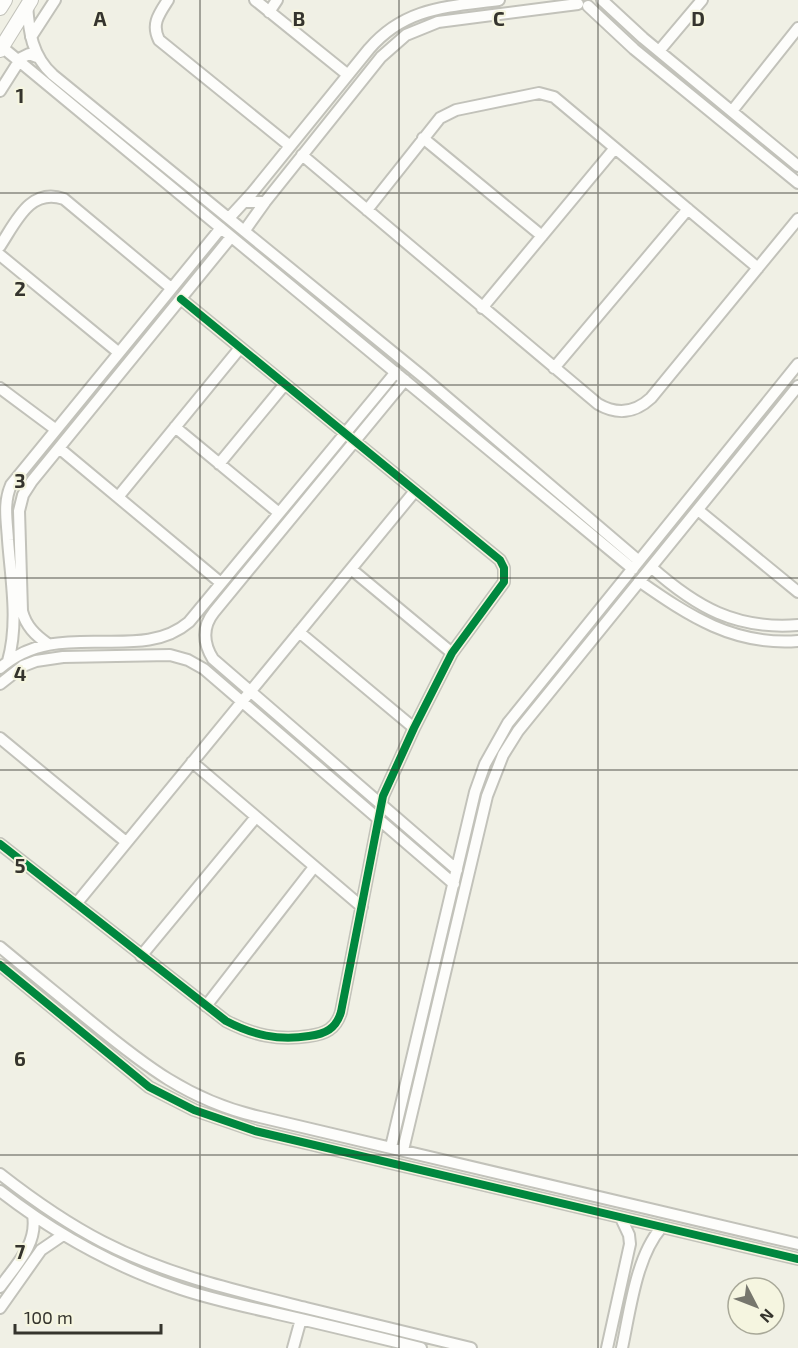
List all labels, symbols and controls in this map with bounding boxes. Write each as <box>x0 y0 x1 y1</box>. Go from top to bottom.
text: A <box>93 6 107 30</box>
text: B <box>293 6 305 30</box>
text: C <box>493 6 505 30</box>
text: D <box>691 6 705 30</box>
text: 1 <box>16 83 24 107</box>
text: 2 <box>14 276 26 300</box>
text: 3 <box>14 468 26 492</box>
text: 4 <box>14 661 27 685</box>
text: 5 <box>14 853 26 877</box>
text: 6 <box>14 1046 26 1070</box>
text: 7 <box>15 1239 26 1263</box>
north arrow <box>726 1276 786 1336</box>
scale bar <box>15 1297 160 1335</box>
text: 100 m <box>24 1306 73 1328</box>
text: N <box>757 1306 778 1327</box>

